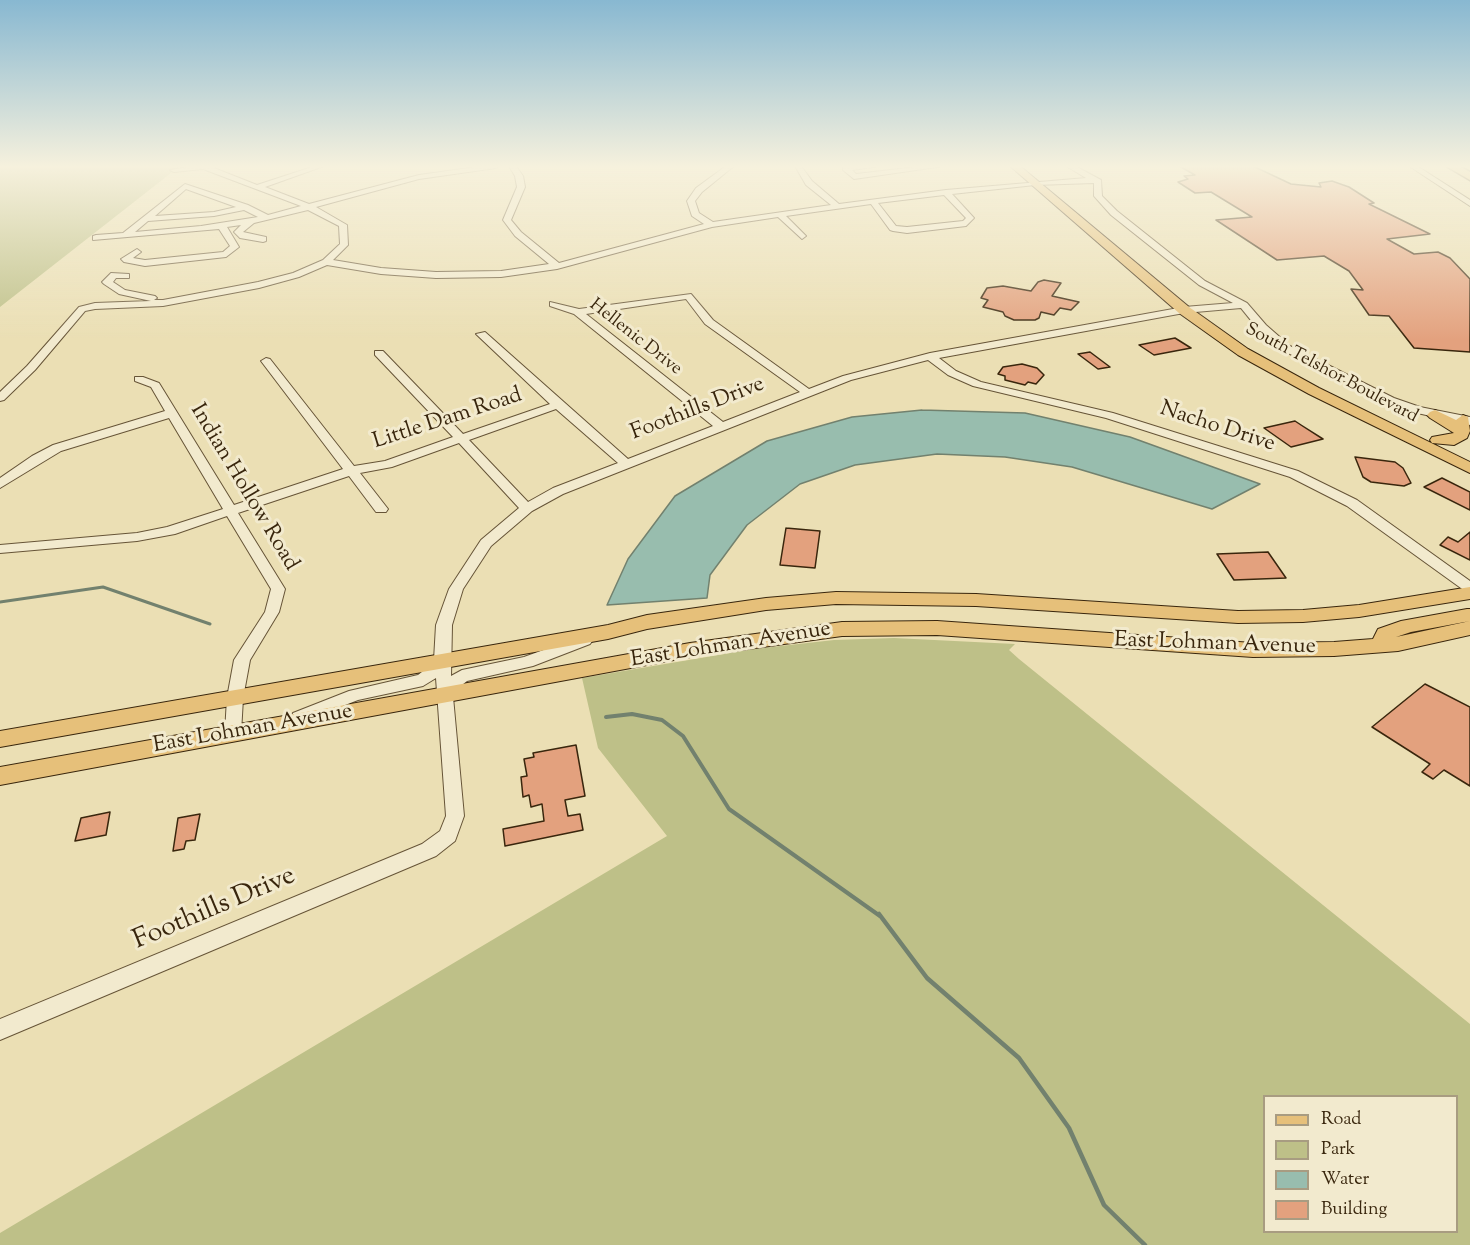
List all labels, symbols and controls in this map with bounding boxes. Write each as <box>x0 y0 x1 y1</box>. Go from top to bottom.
street label: Hellenic Drive <box>584 295 686 381</box>
street label: South Telshor Boulevard <box>1241 319 1421 429</box>
street label: Foothills Drive <box>627 372 769 448</box>
street label: Little Dam Road <box>370 383 526 457</box>
street label: Nacho Drive <box>1156 397 1278 459</box>
street label: Indian Hollow Road <box>183 400 303 576</box>
street label: East Lohman Avenue <box>629 617 833 675</box>
street label: East Lohman Avenue <box>1114 628 1316 662</box>
street label: East Lohman Avenue <box>151 699 355 761</box>
street label: Foothills Drive <box>129 861 301 959</box>
legend <box>1263 1095 1458 1233</box>
text: Road <box>1321 1107 1361 1133</box>
text: Park <box>1321 1137 1355 1163</box>
text: Water <box>1321 1167 1369 1193</box>
text: Building <box>1321 1197 1387 1223</box>

